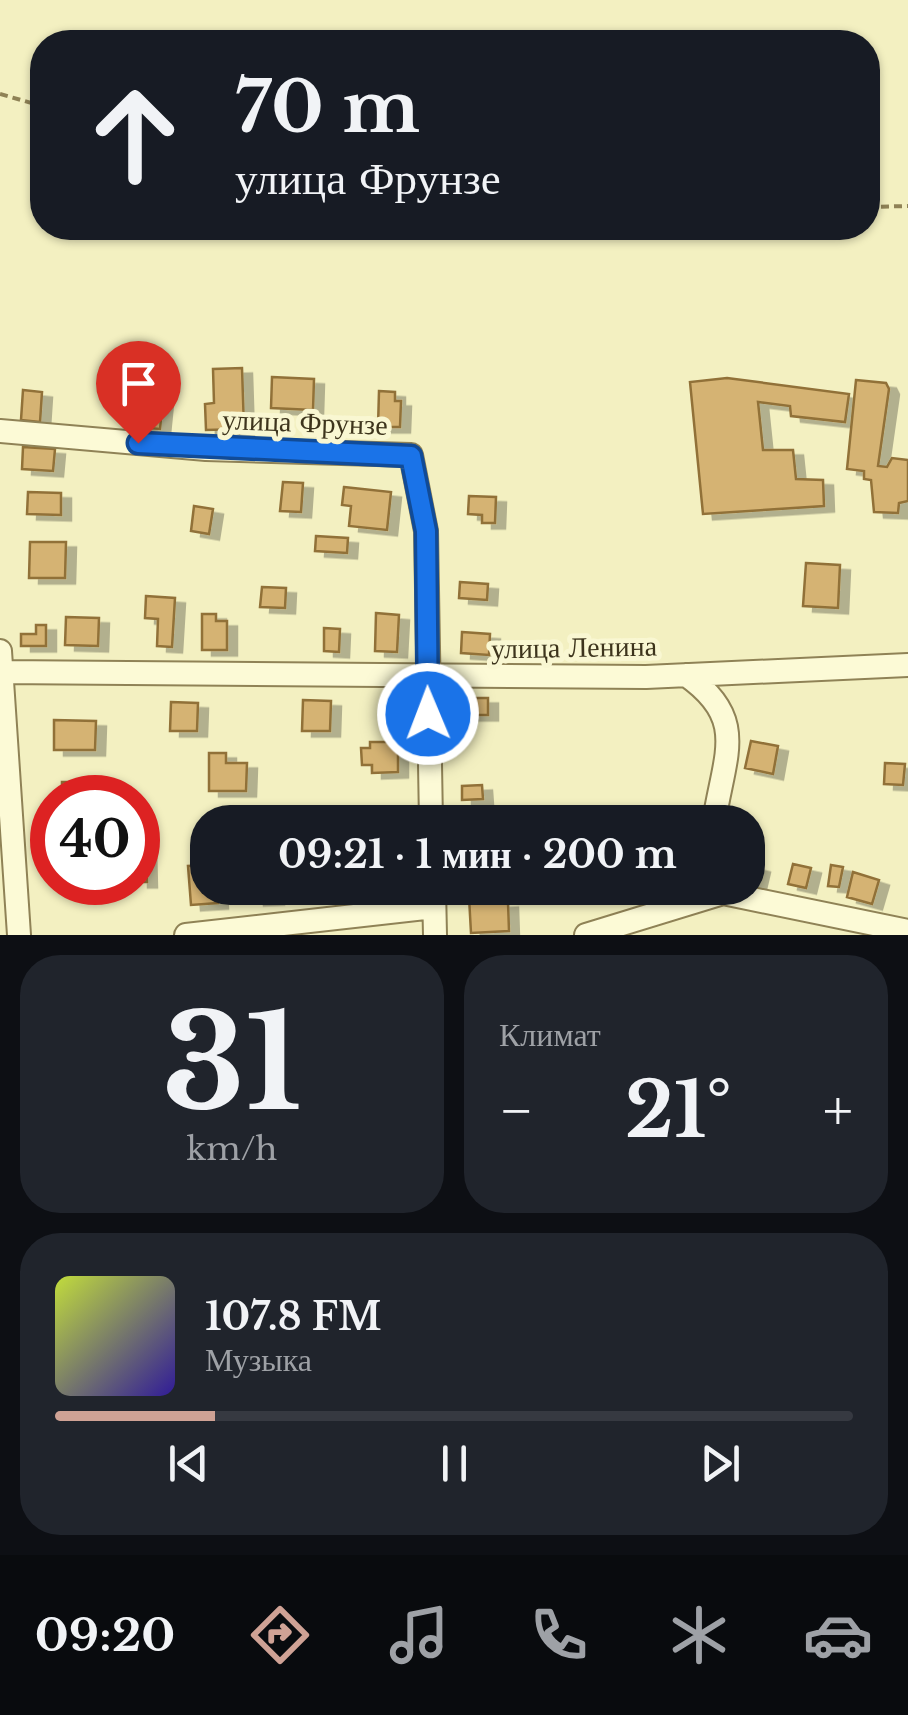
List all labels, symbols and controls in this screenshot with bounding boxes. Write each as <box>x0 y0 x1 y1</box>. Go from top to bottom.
text: 70 m <box>235 64 420 151</box>
icon: ahead <box>70 70 200 200</box>
text: улица Фрунзе <box>235 150 501 206</box>
pin <box>96 341 181 444</box>
icon: arrive <box>111 356 166 411</box>
street label: улица Фрунзе <box>222 402 388 443</box>
street label: улица Ленина <box>491 629 658 666</box>
position arrow <box>376 662 480 766</box>
speed limit sign: 40 <box>30 775 160 905</box>
text: 09:21 · 1 мин · 200 m <box>278 831 677 878</box>
text: 31 <box>162 983 302 1144</box>
text: Климат <box>499 1015 601 1055</box>
text: 21° <box>625 1064 732 1157</box>
text: − <box>499 1077 534 1145</box>
text: + <box>823 1077 853 1145</box>
text: km/h <box>187 1129 277 1169</box>
text: 107.8 FM <box>205 1293 382 1340</box>
text: Музыка <box>205 1340 312 1380</box>
icon: previous <box>161 1436 216 1491</box>
icon: pause <box>427 1436 482 1491</box>
icon: next <box>693 1436 748 1491</box>
icon: directions <box>245 1600 315 1670</box>
icon: music <box>384 1600 454 1670</box>
icon: phone <box>524 1600 594 1670</box>
icon: climate <box>664 1600 734 1670</box>
icon: car <box>803 1600 873 1670</box>
text: 09:20 <box>35 1607 175 1663</box>

